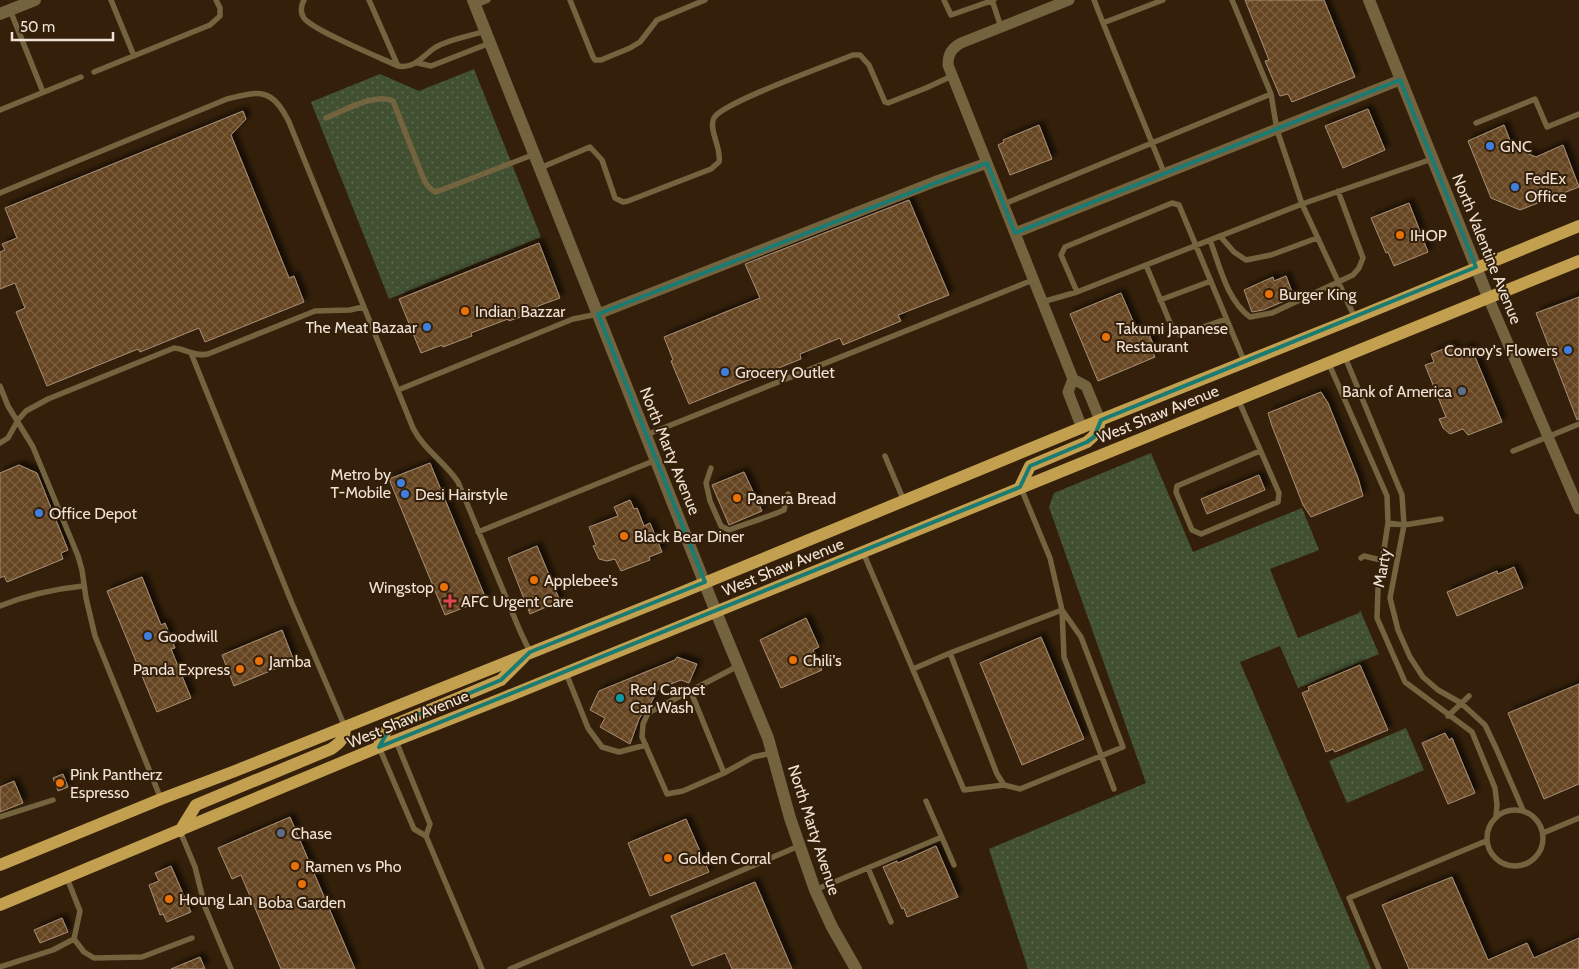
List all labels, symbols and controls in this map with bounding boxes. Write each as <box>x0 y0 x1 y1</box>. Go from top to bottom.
scale bar <box>12 10 114 42</box>
text: 50 m <box>20 18 55 36</box>
place label: GNC <box>1500 137 1532 156</box>
marker: GNC <box>1484 140 1496 152</box>
place label: FedEx Office <box>1525 169 1567 206</box>
street label: North Valentine Avenue <box>1448 171 1526 327</box>
marker: FedEx Office <box>1509 181 1521 193</box>
place label: IHOP <box>1410 226 1447 245</box>
marker: IHOP <box>1394 229 1406 241</box>
place label: Burger King <box>1279 285 1357 304</box>
marker: Burger King <box>1263 288 1275 300</box>
place label: Indian Bazzar <box>475 302 566 321</box>
marker: Indian Bazzar <box>459 305 471 317</box>
place label: The Meat Bazaar <box>305 318 418 337</box>
place label: Takumi Japanese Restaurant <box>1116 319 1228 356</box>
marker: The Meat Bazaar <box>421 321 433 333</box>
marker: Takumi Japanese Restaurant <box>1100 331 1112 343</box>
place label: Conroy's Flowers <box>1444 341 1558 360</box>
marker: Conroy's Flowers <box>1562 344 1574 356</box>
place label: Grocery Outlet <box>735 363 835 382</box>
marker: Grocery Outlet <box>719 366 731 378</box>
street label: West Shaw Avenue <box>1094 381 1222 447</box>
place label: Bank of America <box>1342 382 1452 401</box>
street label: North Marty Avenue <box>636 384 704 518</box>
marker: Bank of America <box>1456 385 1468 397</box>
place label: Metro by T-Mobile <box>331 465 391 502</box>
marker: Metro by T-Mobile <box>395 477 407 489</box>
place label: Desi Hairstyle <box>415 485 508 504</box>
marker: Desi Hairstyle <box>399 488 411 500</box>
place label: Panera Bread <box>747 489 836 508</box>
marker: Panera Bread <box>731 492 743 504</box>
place label: Office Depot <box>49 504 137 523</box>
marker: Office Depot <box>33 507 45 519</box>
place label: Black Bear Diner <box>634 527 745 546</box>
marker: Black Bear Diner <box>618 530 630 542</box>
street label: West Shaw Avenue <box>719 534 847 600</box>
street label: Marty <box>1369 547 1395 589</box>
place label: Applebee's <box>544 571 618 590</box>
marker: Applebee's <box>528 574 540 586</box>
place label: Wingstop <box>369 578 434 597</box>
marker: Wingstop <box>438 581 450 593</box>
place label: AFC Urgent Care <box>461 592 573 611</box>
marker: AFC Urgent Care <box>443 594 457 608</box>
place label: Goodwill <box>158 627 218 646</box>
marker: Goodwill <box>142 630 154 642</box>
place label: Chili's <box>803 651 842 670</box>
place label: Jamba <box>268 652 312 671</box>
marker: Chili's <box>787 654 799 666</box>
marker: Jamba <box>253 655 265 667</box>
place label: Panda Express <box>133 660 230 679</box>
marker: Panda Express <box>234 663 246 675</box>
place label: Red Carpet Car Wash <box>630 680 706 717</box>
street label: West Shaw Avenue <box>344 686 472 752</box>
marker: Red Carpet Car Wash <box>614 692 626 704</box>
street label: North Marty Avenue <box>784 762 844 898</box>
place label: Pink Pantherz Espresso <box>70 765 163 802</box>
marker: Pink Pantherz Espresso <box>54 777 66 789</box>
place label: Chase <box>291 824 332 843</box>
marker: Chase <box>275 827 287 839</box>
place label: Golden Corral <box>678 849 771 868</box>
marker: Golden Corral <box>662 852 674 864</box>
place label: Ramen vs Pho <box>305 857 402 876</box>
marker: Ramen vs Pho <box>289 860 301 872</box>
marker: Boba Garden <box>296 878 308 890</box>
place label: Houng Lan <box>179 890 252 909</box>
marker: Houng Lan <box>163 893 175 905</box>
place label: Boba Garden <box>258 893 346 912</box>

